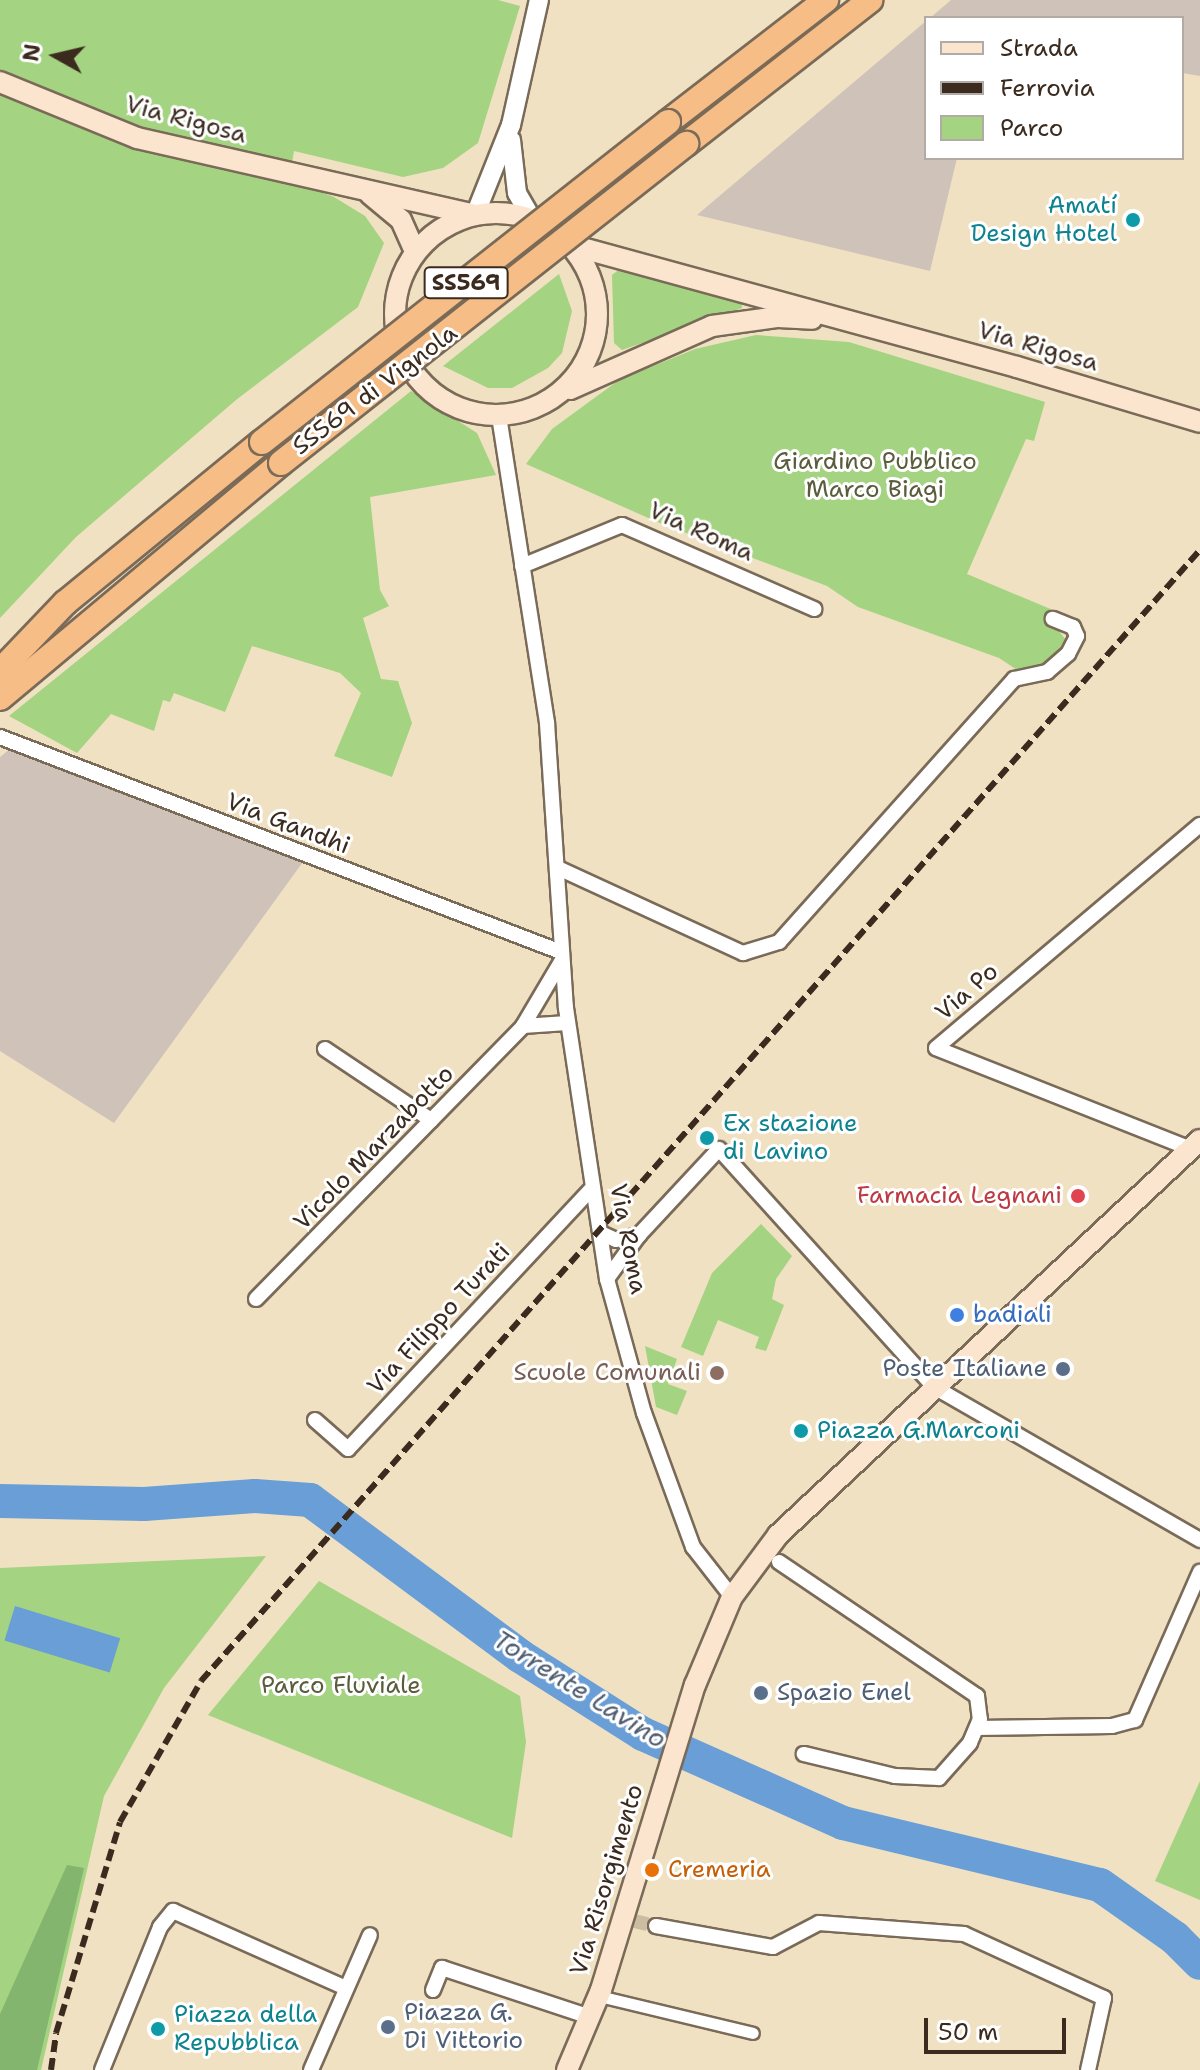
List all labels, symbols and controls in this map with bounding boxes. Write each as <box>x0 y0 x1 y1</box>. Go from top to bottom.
north arrow <box>16 16 96 96</box>
legend <box>924 16 1184 160</box>
text: Strada <box>1000 32 1078 64</box>
text: N <box>16 42 47 63</box>
text: Ferrovia <box>1000 72 1095 104</box>
street label: Via Rigosa <box>122 90 250 150</box>
text: Parco <box>1000 112 1063 144</box>
place label: Amatí Design Hotel <box>971 192 1117 248</box>
marker: Amatí Design Hotel <box>1124 211 1142 229</box>
road number: SS569 <box>422 265 510 301</box>
street label: Via Rigosa <box>974 316 1102 378</box>
street label: SS569 di Vignola <box>287 319 463 461</box>
park label: Giardino Pubblico Marco Biagi <box>773 448 977 504</box>
street label: Via Roma <box>644 496 758 568</box>
street label: Via Gandhi <box>222 787 354 861</box>
street label: Via Po <box>930 957 1004 1027</box>
street label: Vicolo Marzabotto <box>288 1060 460 1236</box>
place label: Ex stazione di Lavino <box>723 1110 857 1166</box>
marker: Ex stazione di Lavino <box>698 1129 716 1147</box>
street label: Via Roma <box>603 1181 653 1297</box>
place label: Farmacia Legnani <box>857 1182 1062 1210</box>
marker: Farmacia Legnani <box>1069 1187 1087 1205</box>
street label: Via Filippo Turati <box>362 1237 516 1401</box>
place label: badiali <box>973 1301 1052 1329</box>
marker: badiali <box>948 1306 966 1324</box>
place label: Poste Italiane <box>882 1355 1047 1383</box>
place label: Scuole Comunali <box>513 1359 701 1387</box>
marker: Poste Italiane <box>1054 1360 1072 1378</box>
marker: Scuole Comunali <box>708 1364 726 1382</box>
place label: Piazza G.Marconi <box>817 1417 1020 1445</box>
marker: Piazza G.Marconi <box>792 1422 810 1440</box>
water label: Torrente Lavino <box>488 1623 672 1755</box>
park label: Parco Fluviale <box>261 1672 421 1700</box>
place label: Spazio Enel <box>777 1679 911 1707</box>
marker: Spazio Enel <box>752 1684 770 1702</box>
street label: Via Risorgimento <box>564 1781 650 1979</box>
place label: Cremeria <box>668 1856 771 1884</box>
marker: Cremeria <box>643 1861 661 1879</box>
place label: Piazza G. Di Vittorio <box>404 1999 523 2055</box>
place label: Piazza della Repubblica <box>174 2001 317 2057</box>
scale bar <box>928 2002 1070 2052</box>
text: 50 m <box>938 2016 998 2048</box>
marker: Piazza G. Di Vittorio <box>379 2018 397 2036</box>
marker: Piazza della Repubblica <box>149 2020 167 2038</box>

